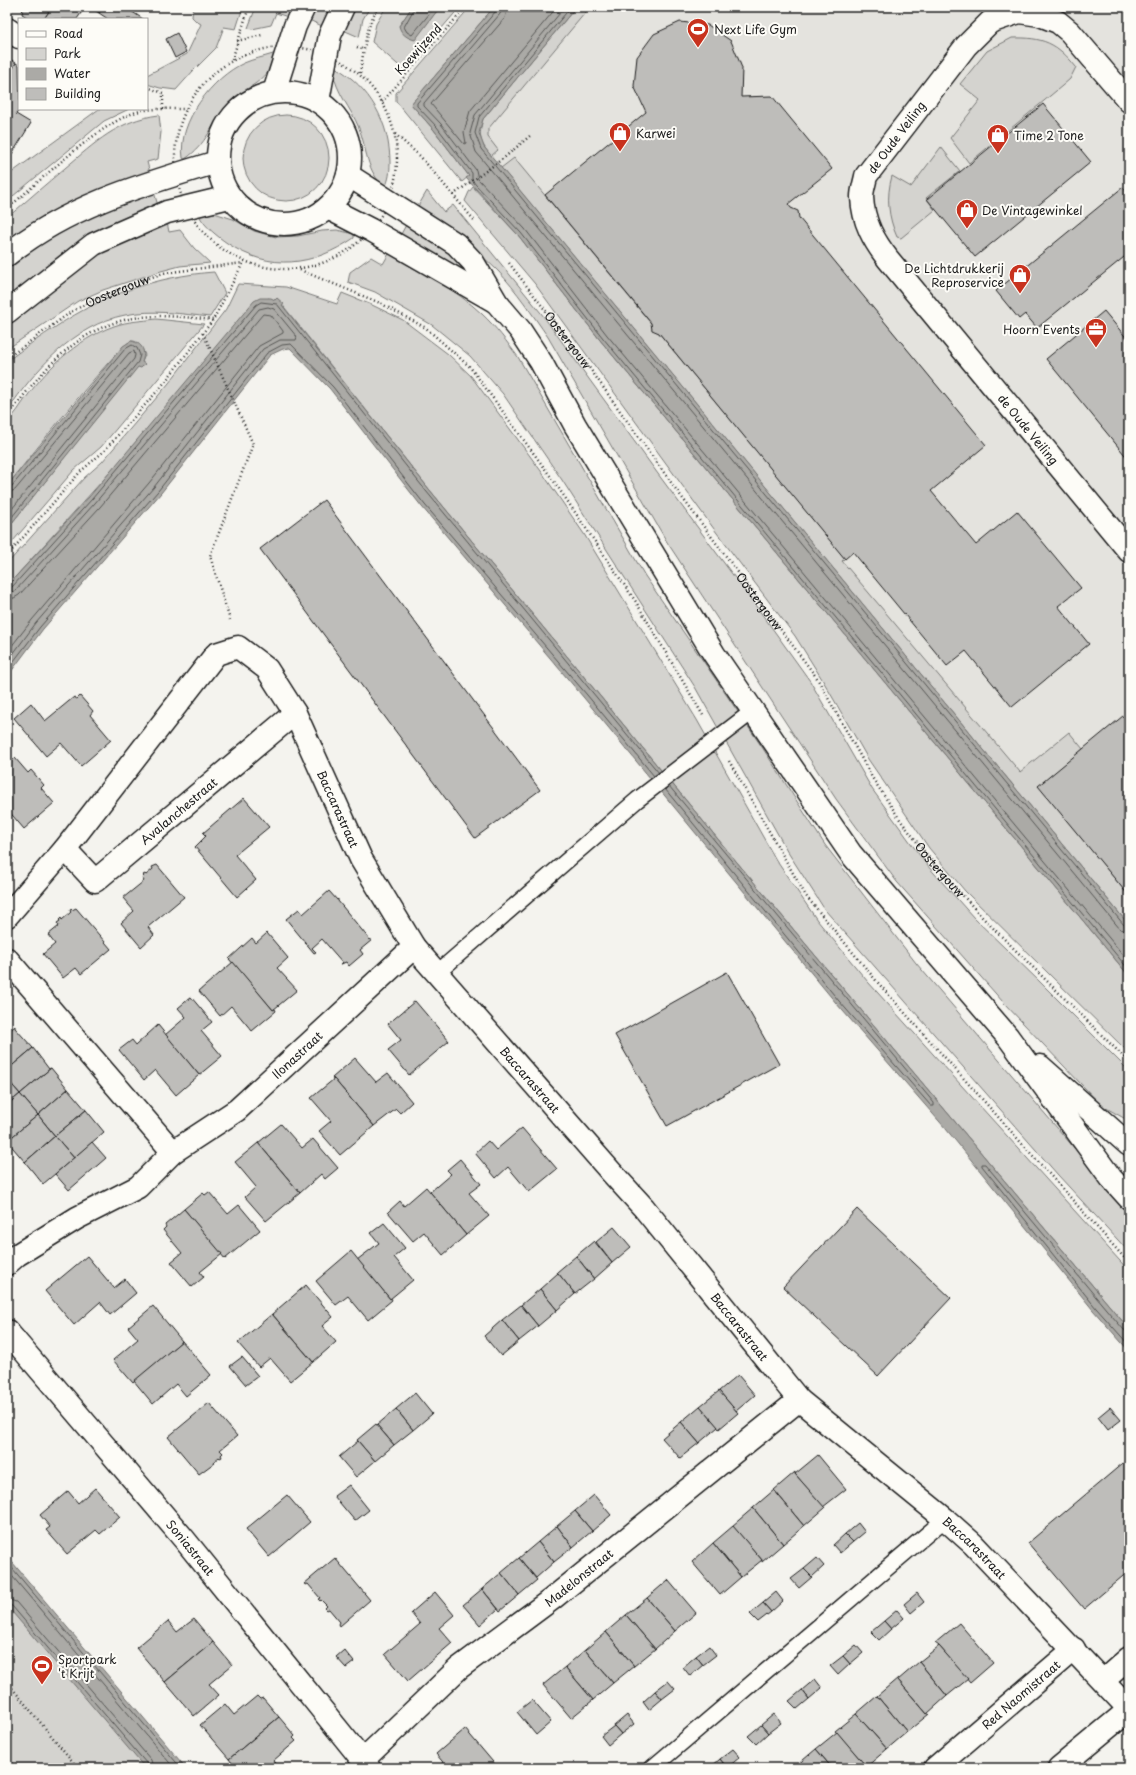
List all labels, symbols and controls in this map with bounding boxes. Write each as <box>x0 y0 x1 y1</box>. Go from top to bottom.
sports icon: Next Life Gym <box>685 16 711 49</box>
legend <box>18 18 148 110</box>
street label: Koewijzend <box>390 20 446 78</box>
place label: Next Life Gym <box>714 20 797 38</box>
text: Road <box>54 24 83 42</box>
text: Park <box>54 44 81 62</box>
text: Water <box>54 64 91 82</box>
text: Building <box>54 84 101 102</box>
street label: de Oude Veiling <box>863 97 929 177</box>
shop icon: Karwei <box>607 120 633 153</box>
shop icon: Time 2 Tone <box>985 122 1011 155</box>
place label: Karwei <box>636 124 676 142</box>
place label: Time 2 Tone <box>1014 126 1084 144</box>
shop icon: De Vintagewinkel <box>954 197 980 230</box>
place label: De Vintagewinkel <box>982 201 1083 219</box>
place label: De Lichtdrukkerij Reproservice <box>904 259 1004 291</box>
shop icon: De Lichtdrukkerij Reproservice <box>1007 262 1033 295</box>
street label: Oostergouw <box>82 269 152 312</box>
street label: Oostergouw <box>540 307 596 372</box>
office icon: Hoorn Events <box>1083 316 1109 349</box>
place label: Hoorn Events <box>1003 320 1080 338</box>
street label: de Oude Veiling <box>994 390 1063 468</box>
street label: Oostergouw <box>732 568 787 634</box>
street label: Baccarastraat <box>313 767 364 851</box>
street label: Avalanchestraat <box>136 773 221 849</box>
street label: Oostergouw <box>911 838 969 901</box>
street label: Ilonastraat <box>268 1027 326 1083</box>
street label: Baccarastraat <box>496 1042 565 1117</box>
street label: Baccarastraat <box>707 1288 773 1365</box>
street label: Baccarastraat <box>939 1512 1011 1583</box>
street label: Soniastraat <box>162 1516 219 1579</box>
street label: Madelonstraat <box>541 1544 617 1611</box>
place label: Sportpark 't Krijt <box>58 1650 117 1682</box>
sports icon: Sportpark 't Krijt <box>29 1653 55 1686</box>
street label: Red Naomistraat <box>978 1656 1064 1733</box>

